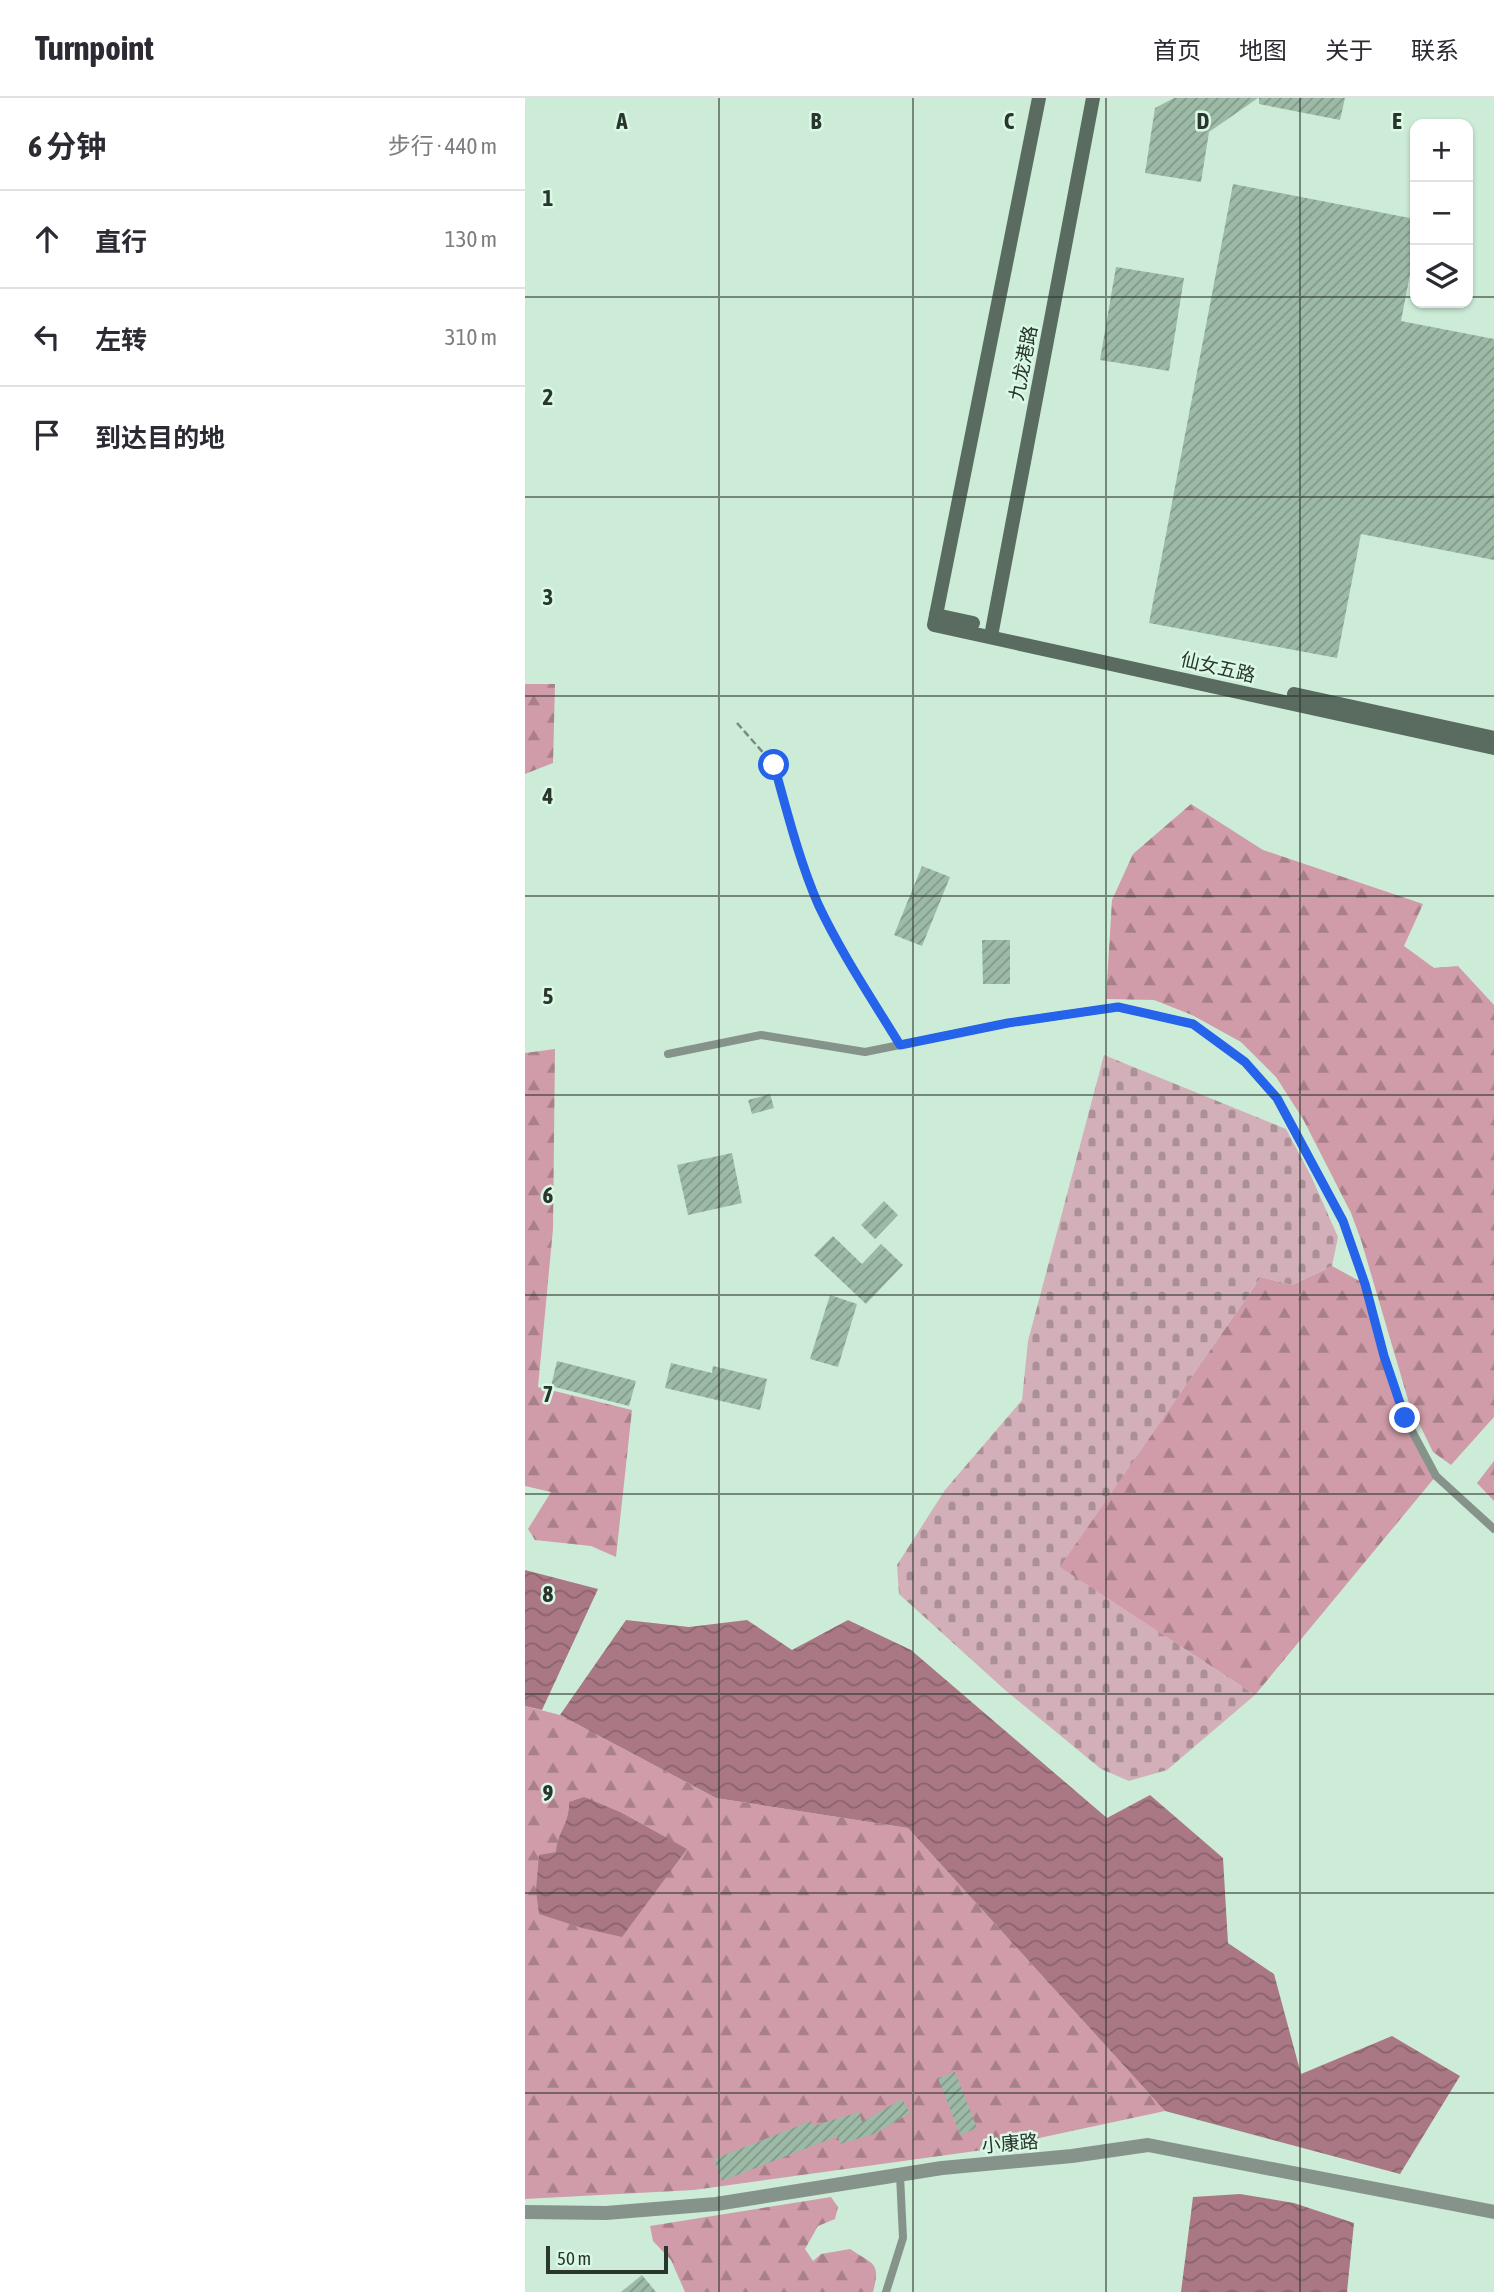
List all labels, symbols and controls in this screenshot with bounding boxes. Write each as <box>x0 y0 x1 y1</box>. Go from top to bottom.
text: Turnpoint <box>35 29 154 67</box>
text: 首页 <box>1153 37 1201 64</box>
text: 地图 <box>1239 37 1287 64</box>
text: 关于 <box>1325 37 1373 64</box>
text: 联系 <box>1411 37 1459 64</box>
text: A <box>615 108 628 134</box>
text: B <box>811 108 822 134</box>
text: C <box>1004 108 1015 134</box>
text: D <box>1197 108 1210 134</box>
text: E <box>1392 108 1402 134</box>
map controls <box>1410 119 1473 308</box>
button: + <box>1410 119 1473 182</box>
text: 6 分钟 <box>28 129 106 163</box>
text: 步行 · 440 m <box>388 133 497 159</box>
button: − <box>1410 182 1473 245</box>
text: 1 <box>543 185 554 211</box>
icon: ahead <box>28 220 66 258</box>
text: 130 m <box>445 226 497 252</box>
text: 直行 <box>95 227 147 257</box>
button: layers <box>1410 245 1473 308</box>
icon: left <box>28 318 66 356</box>
text: 310 m <box>445 324 497 350</box>
street label: 九龙港路 <box>1005 324 1041 402</box>
text: 左转 <box>95 325 147 355</box>
text: 2 <box>543 384 553 410</box>
icon: arrive <box>28 416 66 454</box>
text: 到达目的地 <box>95 423 225 453</box>
text: 3 <box>543 584 553 610</box>
street label: 仙女五路 <box>1178 648 1258 686</box>
route start <box>758 749 789 780</box>
text: 4 <box>542 783 554 809</box>
text: 5 <box>543 983 554 1009</box>
text: 6 <box>543 1182 554 1208</box>
text: 7 <box>543 1381 553 1407</box>
route end <box>1389 1402 1420 1433</box>
text: 8 <box>543 1581 554 1607</box>
text: 9 <box>543 1780 554 1806</box>
street label: 小康路 <box>981 2130 1039 2156</box>
scale bar <box>546 2243 669 2275</box>
text: 50 m <box>557 2247 591 2269</box>

